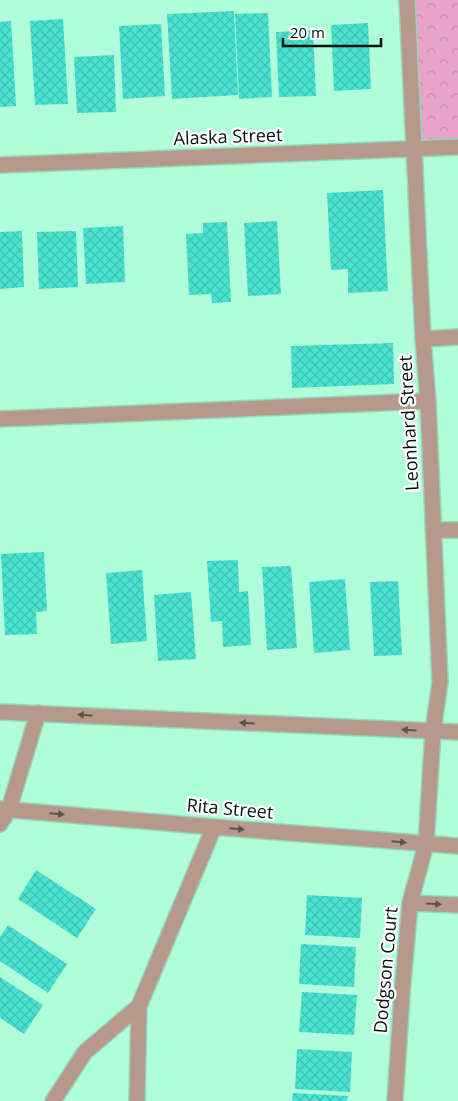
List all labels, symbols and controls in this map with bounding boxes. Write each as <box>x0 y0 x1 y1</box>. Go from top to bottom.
scale bar <box>283 15 380 47</box>
text: 20 m <box>290 22 325 42</box>
street label: Alaska Street <box>173 122 283 150</box>
street label: Leonhard Street <box>392 355 424 491</box>
one-way arrow <box>76 711 92 719</box>
one-way arrow <box>239 718 255 726</box>
one-way arrow <box>401 726 417 734</box>
street label: Rita Street <box>186 792 274 824</box>
one-way arrow <box>50 810 66 818</box>
one-way arrow <box>229 825 245 833</box>
one-way arrow <box>391 838 407 846</box>
one-way arrow <box>426 900 442 908</box>
street label: Dodgson Court <box>368 906 402 1034</box>

